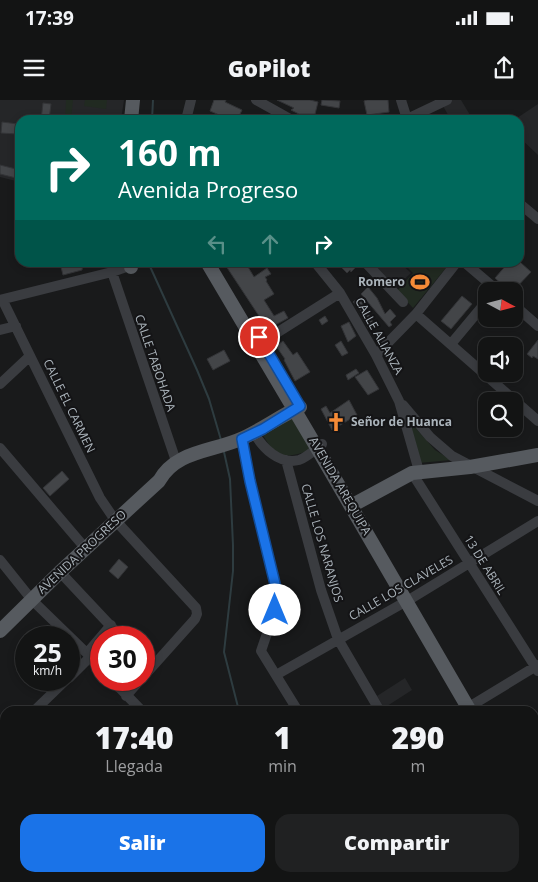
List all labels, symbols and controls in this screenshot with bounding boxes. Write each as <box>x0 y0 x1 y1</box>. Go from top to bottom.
text: 17:39 <box>25 5 74 31</box>
text: GoPilot <box>228 53 310 83</box>
icon: menu <box>20 54 48 82</box>
icon: share <box>490 54 518 82</box>
text: 160 m <box>118 129 222 176</box>
icon: right <box>35 135 100 200</box>
text: Avenida Progreso <box>118 174 298 204</box>
icon: left <box>203 230 231 258</box>
icon: ahead <box>256 230 284 258</box>
icon: right <box>309 230 337 258</box>
sports icon: Romero <box>409 271 431 293</box>
place label: Romero <box>358 273 405 290</box>
north arrow <box>478 282 522 328</box>
map controls <box>478 282 523 437</box>
street label: CALLE ALIANZA <box>351 294 408 378</box>
street label: CALLE TABOHADA <box>131 312 180 414</box>
pin <box>238 316 280 358</box>
icon: arrive <box>245 323 273 351</box>
button: sound <box>478 337 523 382</box>
street label: CALLE EL CARMEN <box>39 356 100 456</box>
button: search <box>478 392 523 437</box>
church icon: Señor de Huanca <box>325 411 347 433</box>
place label: Señor de Huanca <box>351 413 452 430</box>
street label: AVENIDA AREQUIPA <box>305 433 376 538</box>
street label: CALLE LOS NARANJOS <box>297 482 348 604</box>
street label: AVENIDA PROGRESO <box>33 506 130 597</box>
street label: 13 DE ABRIL <box>460 532 511 598</box>
street label: CALLE LOS CLAVELES <box>346 551 456 624</box>
position arrow <box>248 583 300 635</box>
speed limit sign: 30 <box>90 626 155 691</box>
text: 25 <box>33 635 62 669</box>
text: km/h <box>33 662 62 679</box>
text: 17:40 <box>95 717 174 758</box>
text: 1 <box>274 717 291 758</box>
text: 290 <box>392 717 444 758</box>
text: Llegada <box>105 755 163 777</box>
text: min <box>268 755 297 777</box>
text: m <box>411 755 425 777</box>
button: Salir <box>20 814 265 872</box>
button: Compartir <box>275 814 519 872</box>

